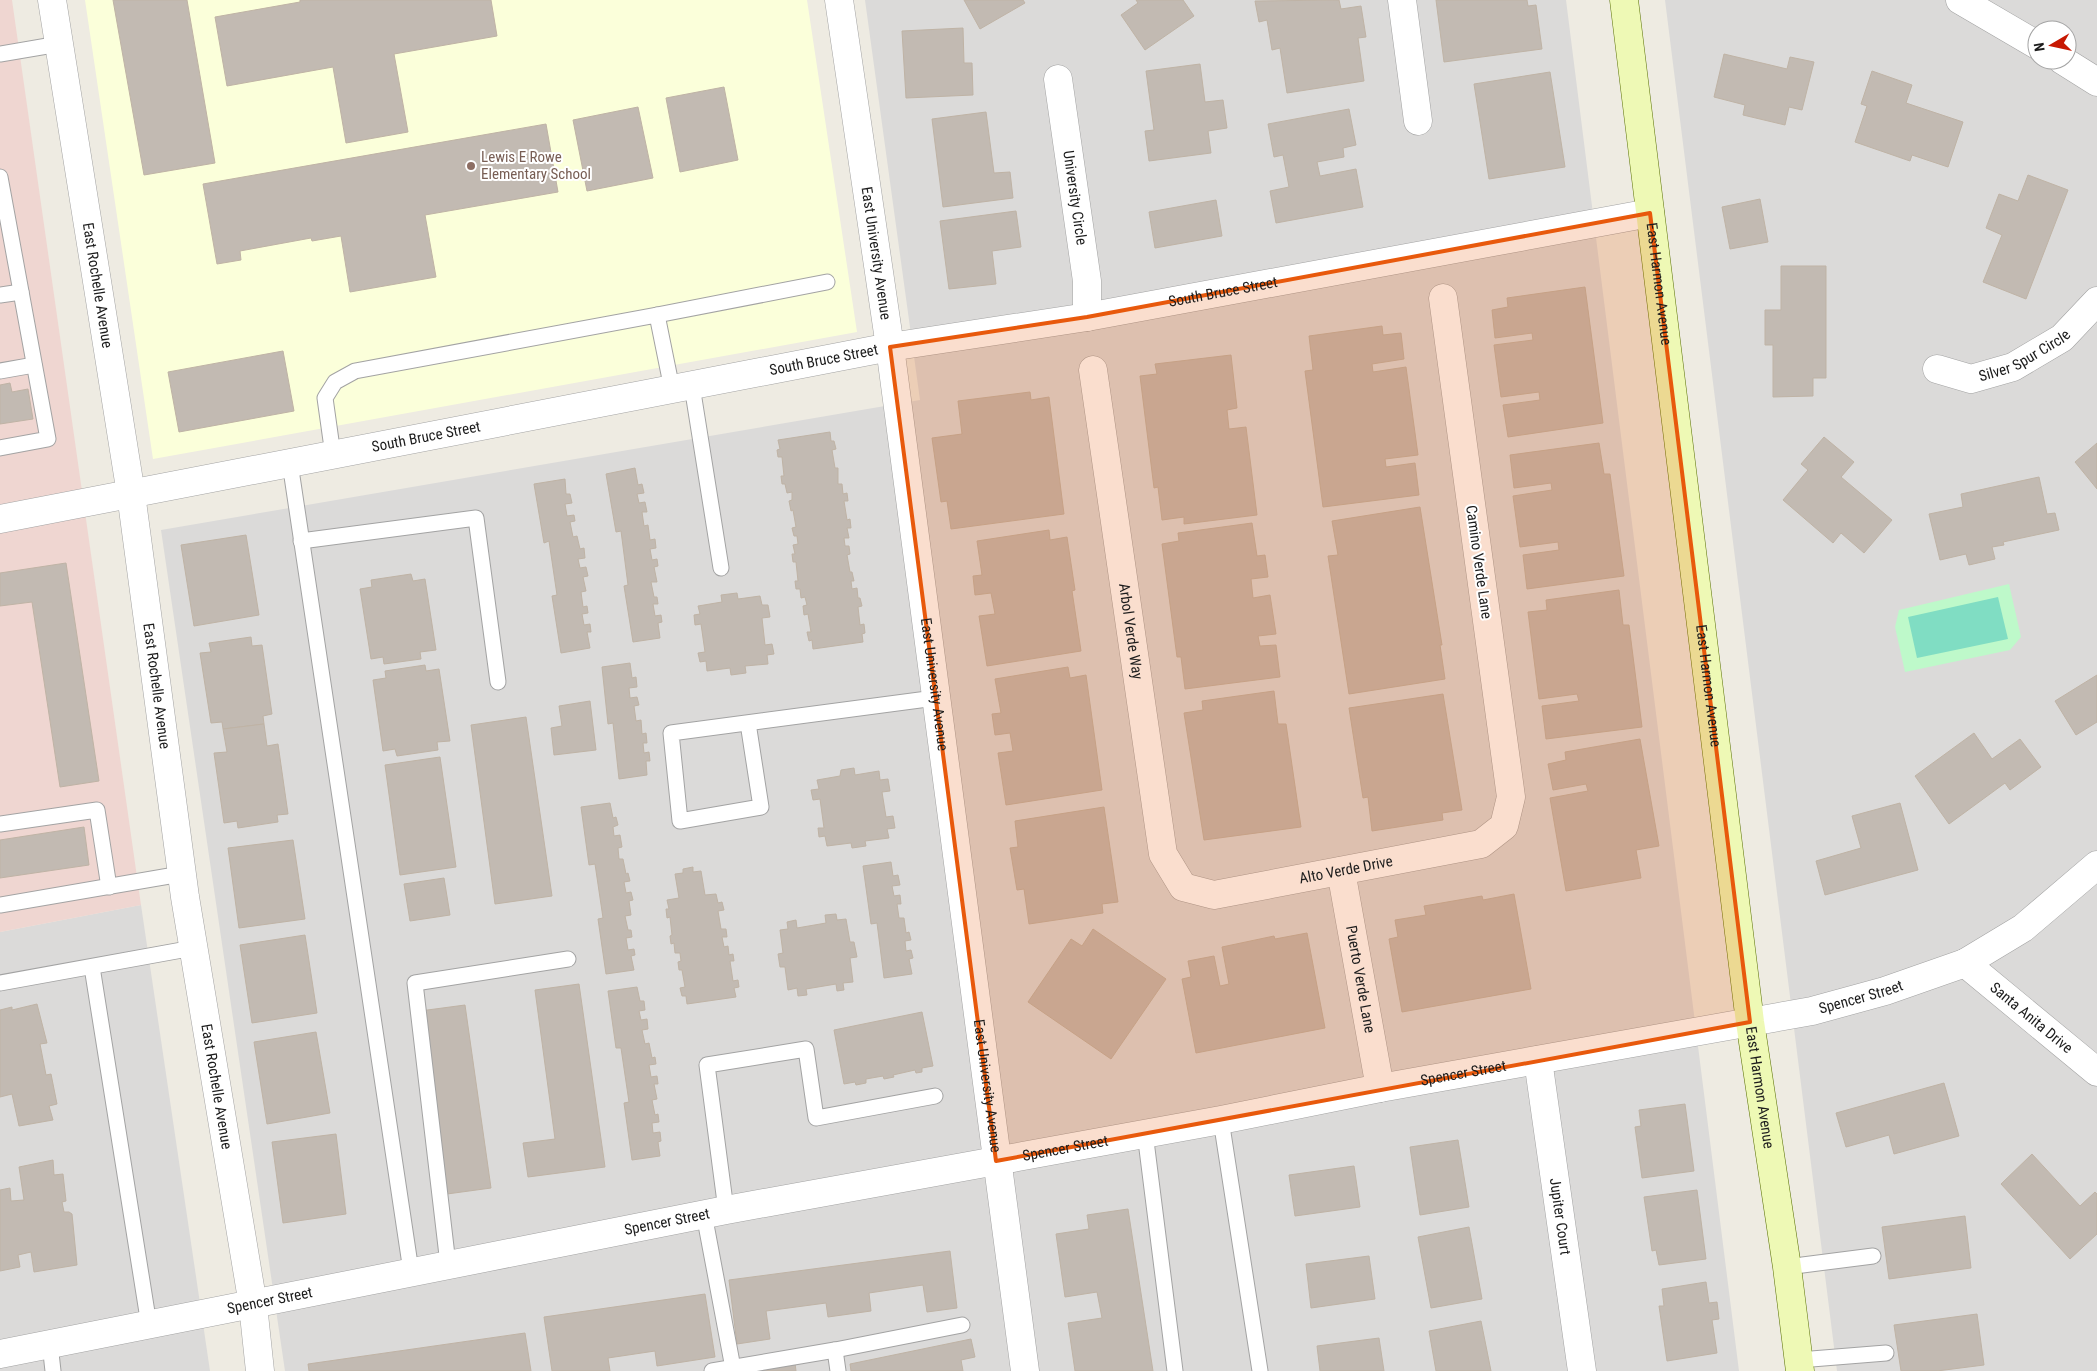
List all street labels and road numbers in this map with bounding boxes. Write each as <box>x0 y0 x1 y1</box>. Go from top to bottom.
street label: University Circle <box>1059 149 1091 246</box>
street label: East University Avenue <box>858 186 895 321</box>
street label: East Rochelle Avenue <box>79 221 117 349</box>
street label: East Harmon Avenue <box>1643 222 1675 346</box>
street label: South Bruce Street <box>1167 273 1279 311</box>
street label: Silver Spur Circle <box>1977 326 2074 385</box>
street label: South Bruce Street <box>768 340 880 379</box>
street label: South Bruce Street <box>370 417 482 456</box>
street label: Camino Verde Lane <box>1462 504 1496 620</box>
street label: Arbol Verde Way <box>1115 582 1147 681</box>
street label: East University Avenue <box>917 617 952 752</box>
street label: East Rochelle Avenue <box>139 622 174 750</box>
street label: East Harmon Avenue <box>1692 624 1725 748</box>
street label: Alto Verde Drive <box>1298 852 1394 888</box>
street label: Puerto Verde Lane <box>1342 924 1379 1034</box>
street label: Spencer Street <box>1817 976 1905 1018</box>
street label: Santa Anita Drive <box>1986 978 2076 1057</box>
street label: East University Avenue <box>970 1018 1005 1154</box>
street label: East Rochelle Avenue <box>197 1023 236 1150</box>
street label: East Harmon Avenue <box>1742 1025 1778 1150</box>
street label: Spencer Street <box>1419 1057 1507 1090</box>
street label: Spencer Street <box>1021 1132 1110 1165</box>
street label: Jupiter Court <box>1546 1177 1574 1256</box>
street label: Spencer Street <box>623 1204 711 1239</box>
street label: Spencer Street <box>225 1283 314 1318</box>

